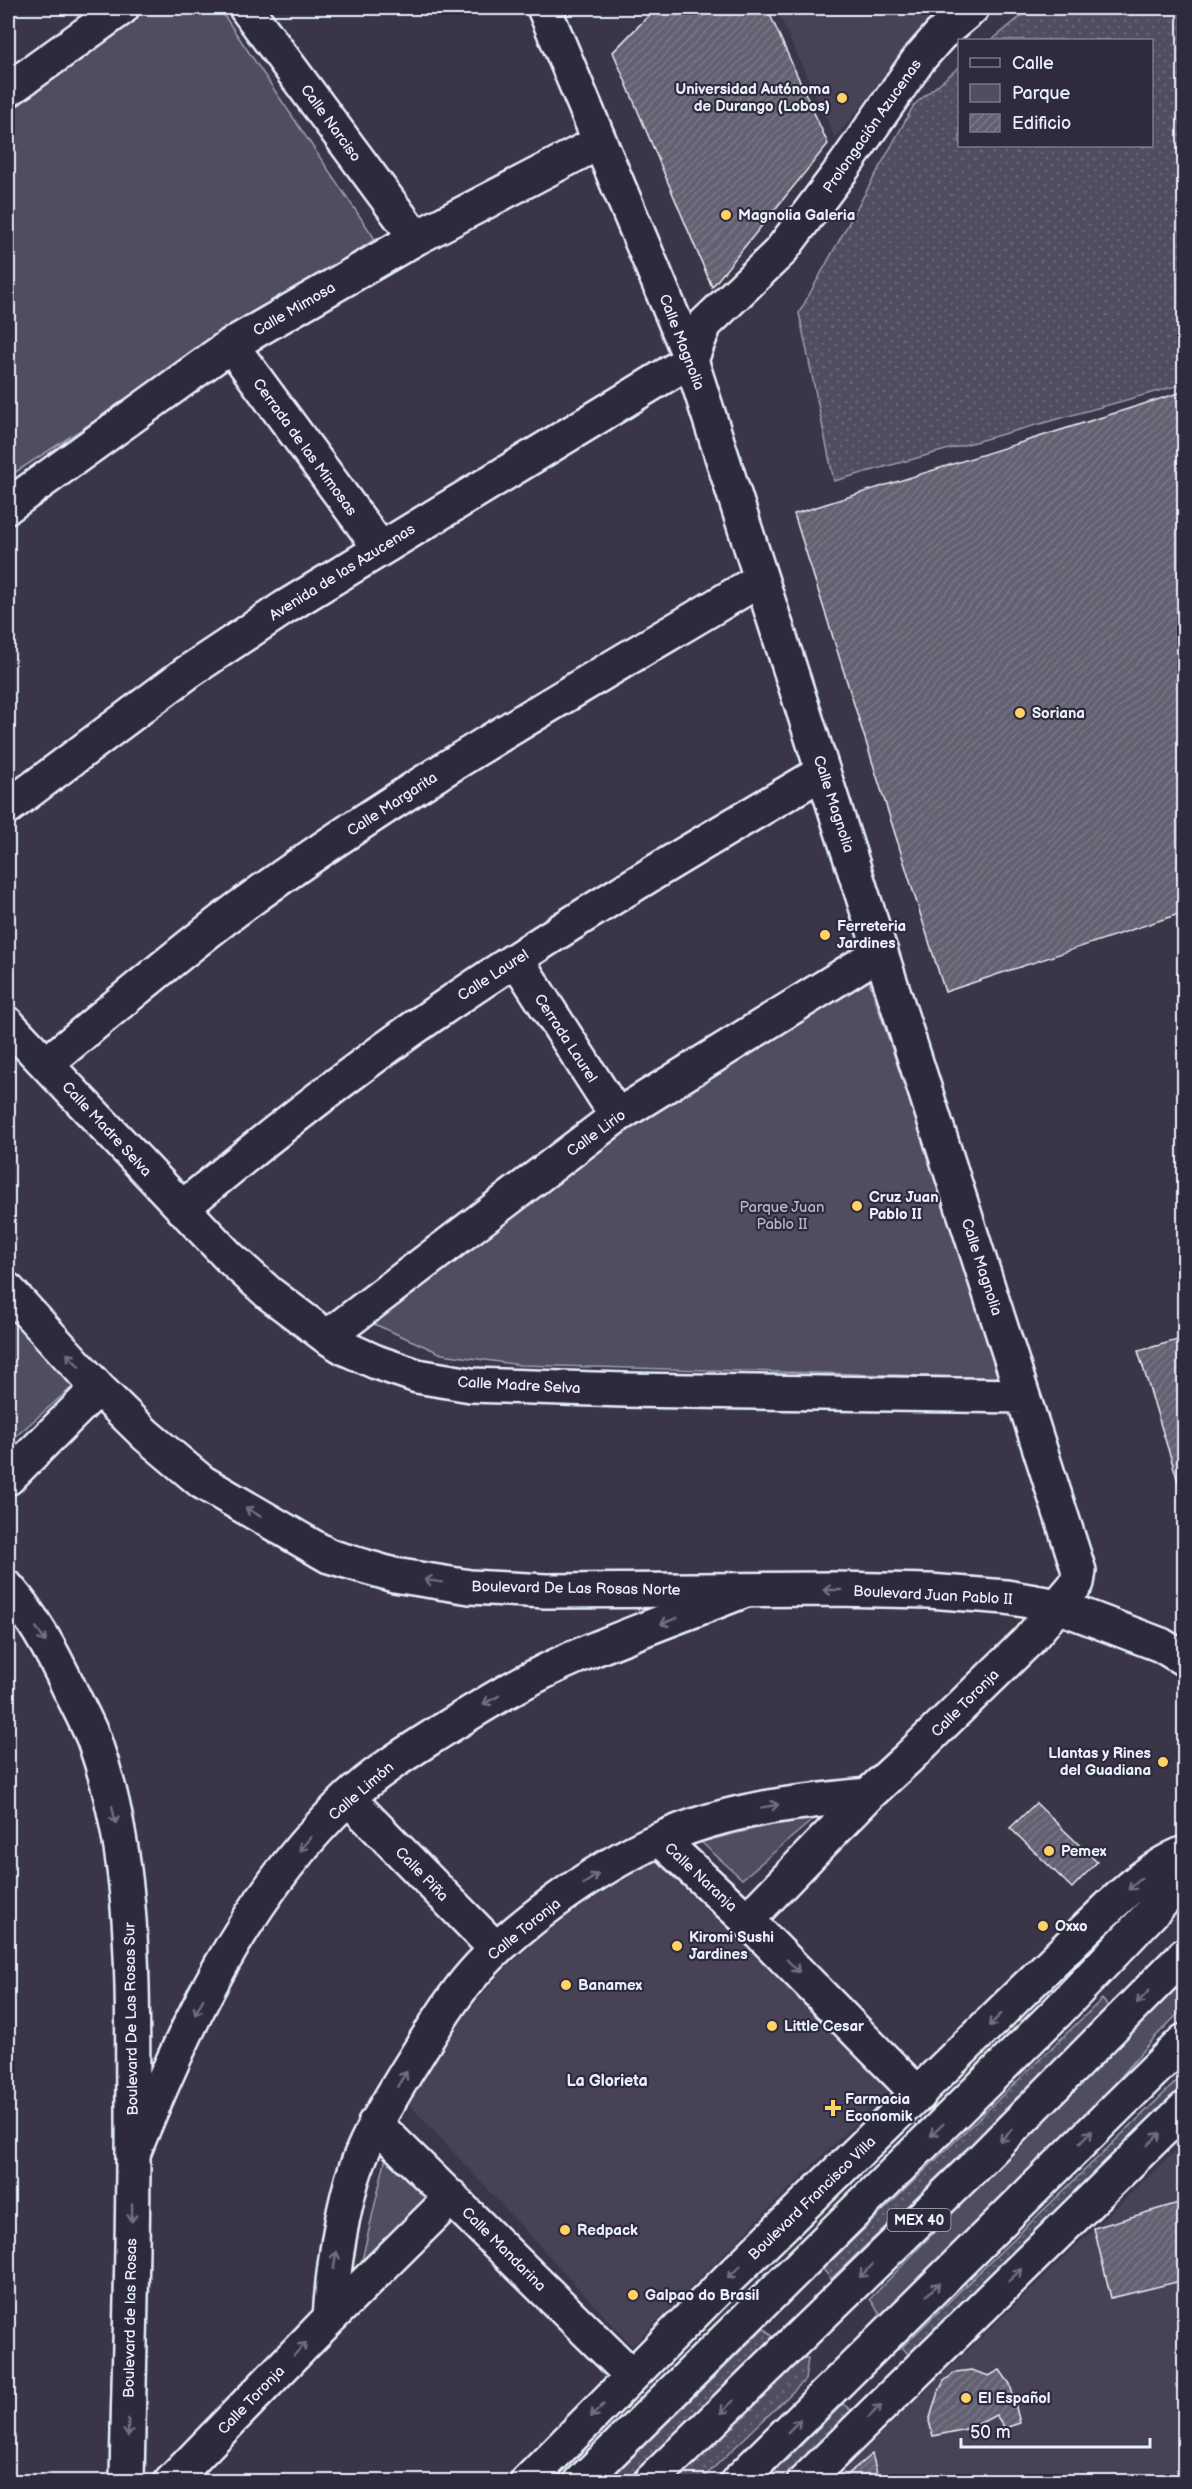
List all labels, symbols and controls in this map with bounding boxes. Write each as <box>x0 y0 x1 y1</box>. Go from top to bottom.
legend <box>958 39 1153 147</box>
text: Calle <box>1012 53 1054 74</box>
street label: Prolongación Azucenas <box>819 55 926 197</box>
place label: Universidad Autónoma de Durango (Lobos) <box>676 80 830 116</box>
street label: Calle Narciso <box>296 81 365 166</box>
text: Parque <box>1012 83 1070 104</box>
marker: Universidad Autónoma de Durango (Lobos) <box>835 91 849 105</box>
text: Edificio <box>1012 113 1071 134</box>
place label: Magnolia Galeria <box>738 206 855 225</box>
marker: Magnolia Galeria <box>719 208 733 222</box>
street label: Calle Mimosa <box>250 278 339 341</box>
street label: Calle Magnolia <box>655 292 709 393</box>
street label: Cerrada de las Mimosas <box>248 375 361 520</box>
street label: Avenida de las Azucenas <box>266 519 419 625</box>
place label: Soriana <box>1032 704 1085 723</box>
marker: Soriana <box>1013 706 1027 720</box>
street label: Calle Magnolia <box>809 753 858 855</box>
street label: Calle Margarita <box>343 768 441 841</box>
place label: Ferreteria Jardines <box>837 917 906 953</box>
marker: Ferreteria Jardines <box>818 928 832 942</box>
street label: Calle Laurel <box>454 945 532 1005</box>
street label: Cerrada Laurel <box>530 990 601 1086</box>
street label: Calle Madre Selva <box>58 1078 156 1181</box>
street label: Calle Lirio <box>563 1106 629 1161</box>
place label: Cruz Juan Pablo II <box>869 1188 939 1224</box>
park label: Parque Juan Pablo II <box>740 1198 824 1234</box>
marker: Cruz Juan Pablo II <box>850 1199 864 1213</box>
street label: Calle Magnolia <box>957 1216 1006 1318</box>
one-way arrow <box>65 1353 80 1368</box>
street label: Calle Madre Selva <box>457 1373 581 1398</box>
one-way arrow <box>245 1506 262 1518</box>
one-way arrow <box>424 1575 443 1586</box>
street label: Boulevard De Las Rosas Norte <box>471 1577 681 1600</box>
street label: Boulevard Juan Pablo II <box>853 1582 1014 1609</box>
one-way arrow <box>822 1584 842 1595</box>
one-way arrow <box>660 1616 679 1627</box>
one-way arrow <box>36 1626 48 1643</box>
street label: Calle Toronja <box>927 1665 1003 1741</box>
one-way arrow <box>483 1695 501 1706</box>
place label: Llantas y Rines del Guadiana <box>1048 1744 1151 1780</box>
marker: Llantas y Rines del Guadiana <box>1156 1755 1170 1769</box>
street label: Calle Limón <box>325 1758 398 1825</box>
one-way arrow <box>759 1800 779 1811</box>
one-way arrow <box>109 1805 121 1824</box>
one-way arrow <box>299 1836 312 1852</box>
street label: Calle Naranja <box>660 1839 741 1916</box>
place label: Pemex <box>1061 1842 1107 1861</box>
street label: Calle Piña <box>391 1843 452 1906</box>
marker: Pemex <box>1042 1844 1056 1858</box>
one-way arrow <box>582 1873 598 1885</box>
one-way arrow <box>1128 1877 1143 1891</box>
street label: Calle Toronja <box>484 1894 565 1965</box>
place label: Oxxo <box>1055 1917 1088 1936</box>
marker: Oxxo <box>1036 1919 1050 1933</box>
street label: Boulevard De Las Rosas Sur <box>120 1922 143 2116</box>
place label: Kiromi Sushi Jardines <box>689 1928 774 1964</box>
marker: Kiromi Sushi Jardines <box>670 1939 684 1953</box>
one-way arrow <box>786 1959 800 1974</box>
place label: Banamex <box>578 1976 642 1995</box>
marker: Banamex <box>559 1978 573 1992</box>
one-way arrow <box>1136 1989 1151 2004</box>
one-way arrow <box>192 1997 204 2015</box>
one-way arrow <box>988 2012 1003 2027</box>
place label: Little Cesar <box>784 2017 865 2036</box>
marker: Little Cesar <box>765 2019 779 2033</box>
one-way arrow <box>397 2071 409 2088</box>
district label: La Glorieta <box>566 2072 648 2091</box>
place label: Farmacia Economik <box>845 2090 913 2126</box>
marker: Farmacia Economik <box>826 2101 840 2115</box>
one-way arrow <box>929 2123 944 2137</box>
one-way arrow <box>999 2127 1014 2142</box>
one-way arrow <box>1079 2129 1094 2144</box>
one-way arrow <box>1147 2131 1162 2146</box>
street label: Boulevard Francisco Villa <box>745 2132 880 2264</box>
one-way arrow <box>126 2202 138 2222</box>
street label: Calle Mandarina <box>457 2203 550 2296</box>
road number: MEX 40 <box>888 2209 950 2231</box>
place label: Redpack <box>577 2221 638 2240</box>
marker: Redpack <box>558 2223 572 2237</box>
street label: Boulevard de las Rosas <box>120 2237 141 2398</box>
one-way arrow <box>329 2251 340 2270</box>
one-way arrow <box>859 2264 874 2279</box>
one-way arrow <box>727 2265 742 2280</box>
one-way arrow <box>1007 2268 1022 2282</box>
one-way arrow <box>925 2281 940 2296</box>
place label: Galpao do Brasil <box>645 2286 759 2305</box>
marker: Galpao do Brasil <box>626 2288 640 2302</box>
one-way arrow <box>293 2342 307 2357</box>
street label: Calle Toronja <box>214 2362 289 2439</box>
place label: El Español <box>978 2389 1051 2408</box>
marker: El Español <box>959 2391 973 2405</box>
one-way arrow <box>719 2400 734 2414</box>
one-way arrow <box>590 2403 605 2418</box>
one-way arrow <box>868 2404 883 2418</box>
scale bar <box>961 2411 1150 2449</box>
one-way arrow <box>122 2418 134 2438</box>
one-way arrow <box>786 2418 801 2433</box>
text: 50 m <box>970 2422 1011 2443</box>

